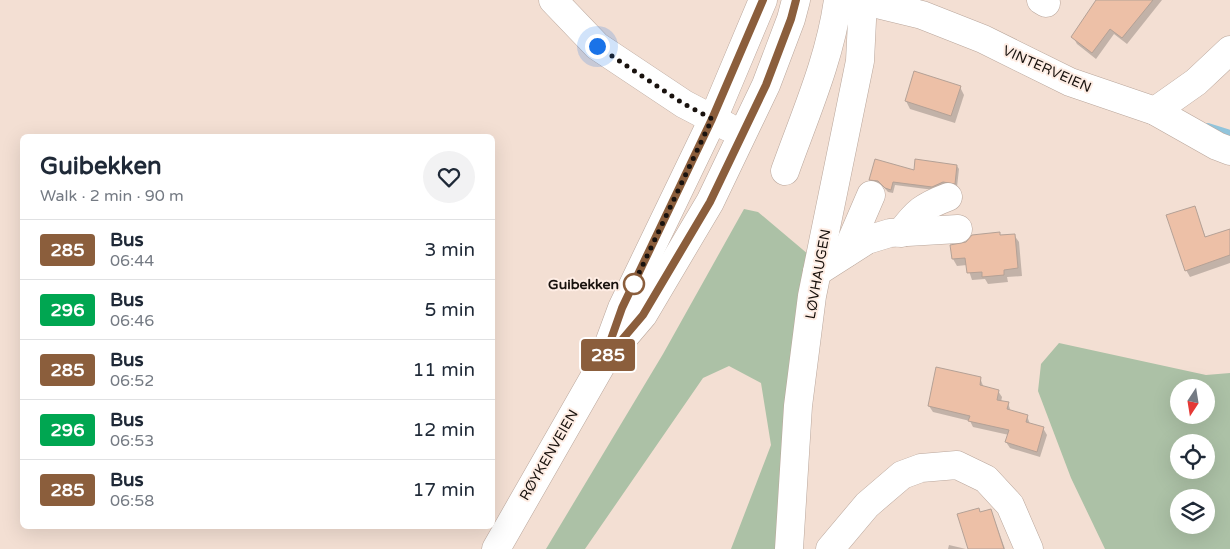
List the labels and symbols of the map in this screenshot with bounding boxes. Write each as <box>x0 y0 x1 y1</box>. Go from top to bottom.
your location <box>585 34 610 59</box>
street label: VINTERVEIEN <box>1000 42 1094 96</box>
street label: LØVHAUGEN <box>802 228 834 320</box>
marker: Guibekken <box>623 273 645 295</box>
place label: Guibekken <box>548 276 619 293</box>
line badge: 285 <box>579 339 637 371</box>
north arrow <box>1170 379 1215 424</box>
street label: RØYKENVEIEN <box>516 407 582 503</box>

